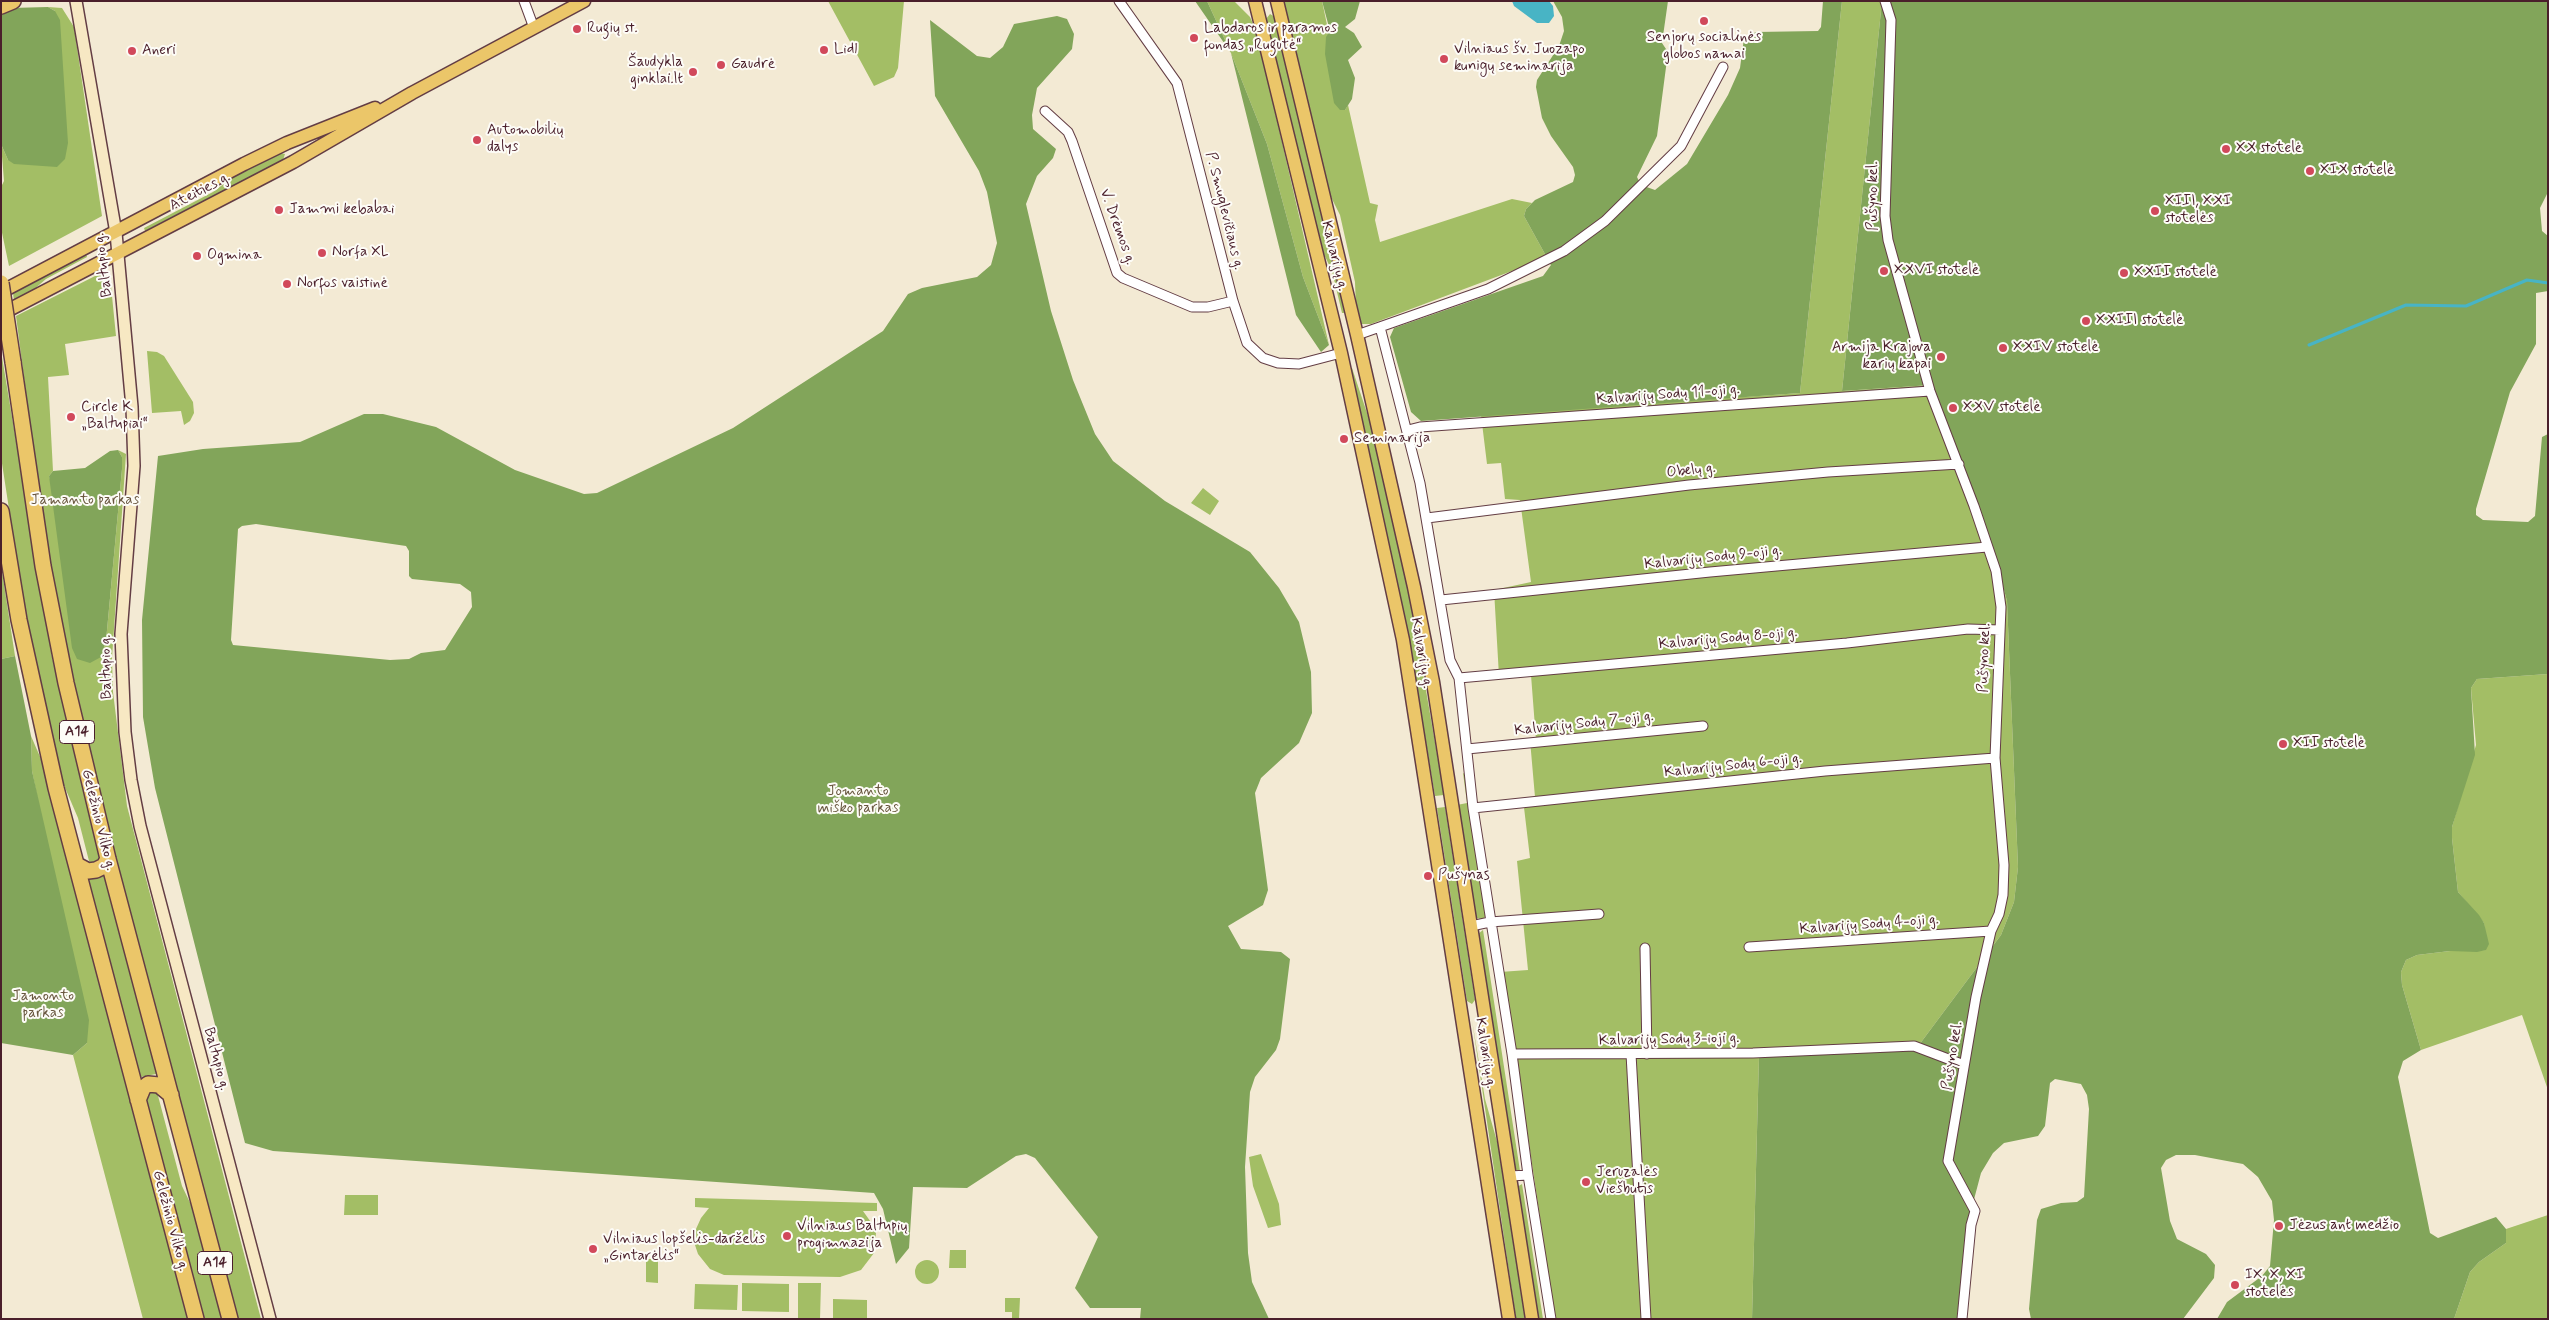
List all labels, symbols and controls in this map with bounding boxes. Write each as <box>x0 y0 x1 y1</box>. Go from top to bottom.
marker: Senjorų socialinės globos namai <box>1698 15 1710 27</box>
place label: Rugių st. <box>587 20 638 38</box>
place label: Labdaros ir paramos fondas „Rugutė“ <box>1204 20 1337 55</box>
marker: Rugių st. <box>571 23 583 35</box>
place label: Senjorų socialinės globos namai <box>1647 29 1761 64</box>
marker: Labdaros ir paramos fondas „Rugutė“ <box>1188 32 1200 44</box>
place label: Lidl <box>834 41 857 59</box>
place label: Vilniaus šv. Juozapo kunigų seminarija <box>1454 41 1585 76</box>
place label: Aneri <box>142 42 176 60</box>
marker: Lidl <box>818 44 830 56</box>
marker: Aneri <box>126 45 138 57</box>
marker: Vilniaus šv. Juozapo kunigų seminarija <box>1438 53 1450 65</box>
place label: Šaudykla ginklai.lt <box>628 54 683 89</box>
place label: Gaudrė <box>731 56 775 74</box>
marker: Gaudrė <box>715 59 727 71</box>
marker: Šaudykla ginklai.lt <box>687 66 699 78</box>
place label: Automobilių dalys <box>487 122 564 157</box>
marker: Automobilių dalys <box>471 134 483 146</box>
place label: XX stotelė <box>2236 140 2302 158</box>
marker: XX stotelė <box>2220 143 2232 155</box>
street label: P. Smuglevičiaus g. <box>1201 150 1247 272</box>
street label: Pušyno kel. <box>1865 161 1883 231</box>
place label: XIX stotelė <box>2320 162 2394 180</box>
marker: XIX stotelė <box>2304 165 2316 177</box>
street label: Ateities g. <box>166 168 234 216</box>
street label: V. Drėmos g. <box>1095 187 1139 267</box>
place label: XIII, XXI stotelės <box>2165 193 2231 228</box>
place label: Jammi kebabai <box>289 201 394 219</box>
marker: Jammi kebabai <box>273 204 285 216</box>
marker: XIII, XXI stotelės <box>2149 205 2161 217</box>
street label: Kalvarijų g. <box>1317 219 1351 293</box>
street label: Baltupio g. <box>91 232 117 298</box>
place label: Norfa XL <box>332 244 389 262</box>
place label: Ogmina <box>207 247 262 265</box>
marker: Norfa XL <box>316 247 328 259</box>
marker: Ogmina <box>191 250 203 262</box>
place label: XXVI stotelė <box>1894 262 1979 280</box>
place label: XXII stotelė <box>2134 264 2217 282</box>
marker: XXVI stotelė <box>1878 265 1890 277</box>
marker: XXII stotelė <box>2118 267 2130 279</box>
place label: Norfos vaistinė <box>297 275 388 293</box>
marker: Norfos vaistinė <box>281 278 293 290</box>
place label: XXIII stotelė <box>2096 312 2183 330</box>
marker: XXIII stotelė <box>2080 315 2092 327</box>
place label: Armija Krajova karių kapai <box>1832 339 1931 374</box>
place label: XXIV stotelė <box>2013 339 2099 357</box>
marker: XXIV stotelė <box>1997 342 2009 354</box>
marker: Armija Krajova karių kapai <box>1935 351 1947 363</box>
street label: Kalvarijų Sodų 11-oji g. <box>1596 381 1740 409</box>
place label: Circle K „Baltupiai“ <box>81 399 148 434</box>
place label: XXV stotelė <box>1963 399 2041 417</box>
marker: XXV stotelė <box>1947 402 1959 414</box>
marker: Circle K „Baltupiai“ <box>65 411 77 423</box>
place label: Seminarija <box>1354 430 1430 448</box>
marker: Seminarija <box>1338 433 1350 445</box>
street label: Obelų g. <box>1666 459 1716 483</box>
park label: Jamanto parkas <box>31 492 139 510</box>
street label: Kalvarijų Sodų 9-oji g. <box>1643 542 1783 574</box>
street label: Kalvarijų g. <box>1406 616 1436 690</box>
street label: Pušyno kel. <box>1975 623 1995 693</box>
street label: Kalvarijų Sodų 8-oji g. <box>1658 624 1798 654</box>
street label: Baltupio g. <box>97 635 117 699</box>
street label: Kalvarijų Sodų 7-oji g. <box>1514 708 1654 740</box>
road number: A14 <box>60 720 94 744</box>
place label: XII stotelė <box>2293 735 2365 753</box>
marker: XII stotelė <box>2277 738 2289 750</box>
street label: Kalvarijų Sodų 6-oji g. <box>1663 750 1803 782</box>
street label: Geležinio Vilko g. <box>77 768 119 872</box>
park label: Jomanto miško parkas <box>817 783 899 818</box>
place label: Pušynas <box>1438 867 1490 885</box>
marker: Pušynas <box>1422 870 1434 882</box>
street label: Kalvarijų Sodų 4-oji g. <box>1799 911 1939 939</box>
park label: Jamonto parkas <box>12 988 74 1023</box>
street label: Kalvarijų g. <box>1471 1016 1499 1090</box>
street label: Pušyno kel. <box>1939 1020 1967 1092</box>
street label: Baltupio g. <box>199 1026 233 1092</box>
street label: Kalvarijų Sodų 3-ioji g. <box>1599 1030 1739 1050</box>
place label: Jeruzalės Viešbutis <box>1596 1164 1658 1199</box>
street label: Geležinio Vilko g. <box>148 1169 192 1273</box>
marker: Jeruzalės Viešbutis <box>1580 1176 1592 1188</box>
place label: Jėzus ant medžio <box>2289 1217 2399 1235</box>
place label: Vilniaus Baltupių progimnazija <box>797 1218 908 1253</box>
marker: Jėzus ant medžio <box>2273 1220 2285 1232</box>
marker: Vilniaus Baltupių progimnazija <box>781 1230 793 1242</box>
place label: Vilniaus lopšelis-darželis „Gintarėlis“ <box>603 1231 765 1266</box>
marker: Vilniaus lopšelis-darželis „Gintarėlis“ <box>587 1243 599 1255</box>
road number: A14 <box>198 1252 232 1274</box>
place label: IX, X, XI stotelės <box>2245 1267 2304 1302</box>
marker: IX, X, XI stotelės <box>2229 1279 2241 1291</box>

